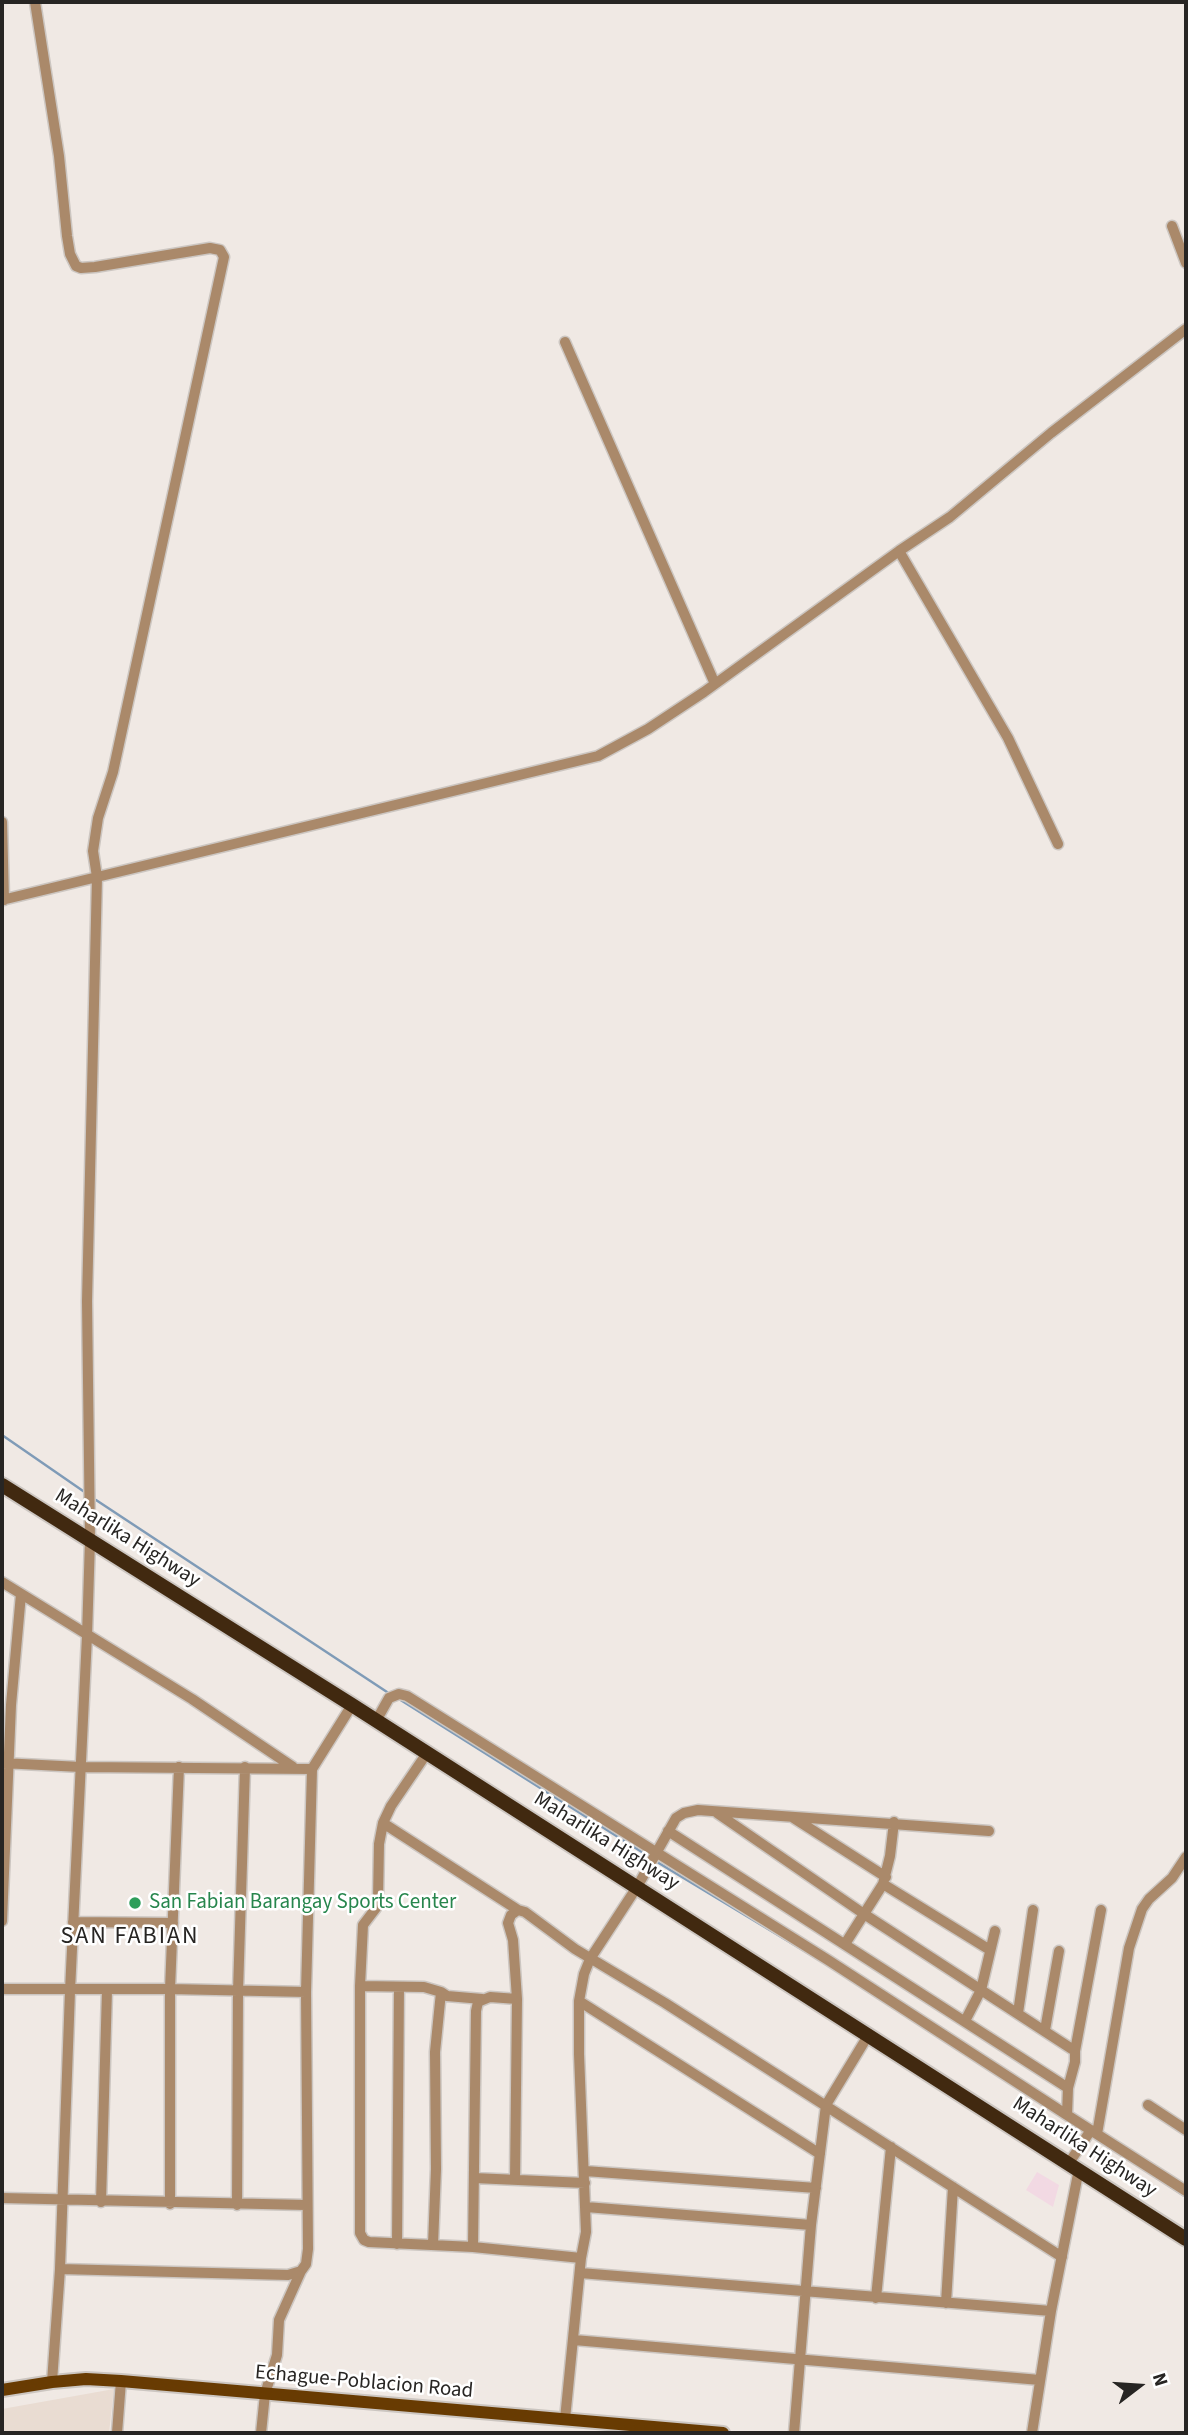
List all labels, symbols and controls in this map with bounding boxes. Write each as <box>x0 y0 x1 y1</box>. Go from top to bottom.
street label: Maharlika Highway <box>50 1484 204 1594</box>
street label: Maharlika Highway <box>529 1787 683 1897</box>
place label: San Fabian Barangay Sports Center <box>149 1890 456 1916</box>
marker: San Fabian Barangay Sports Center <box>127 1895 143 1911</box>
district label: SAN FABIAN <box>62 1924 198 1952</box>
street label: Maharlika Highway <box>1007 2092 1161 2204</box>
north arrow <box>1104 2351 1174 2421</box>
street label: Echague-Poblacion Road <box>254 2361 474 2405</box>
text: N <box>1145 2370 1174 2390</box>

